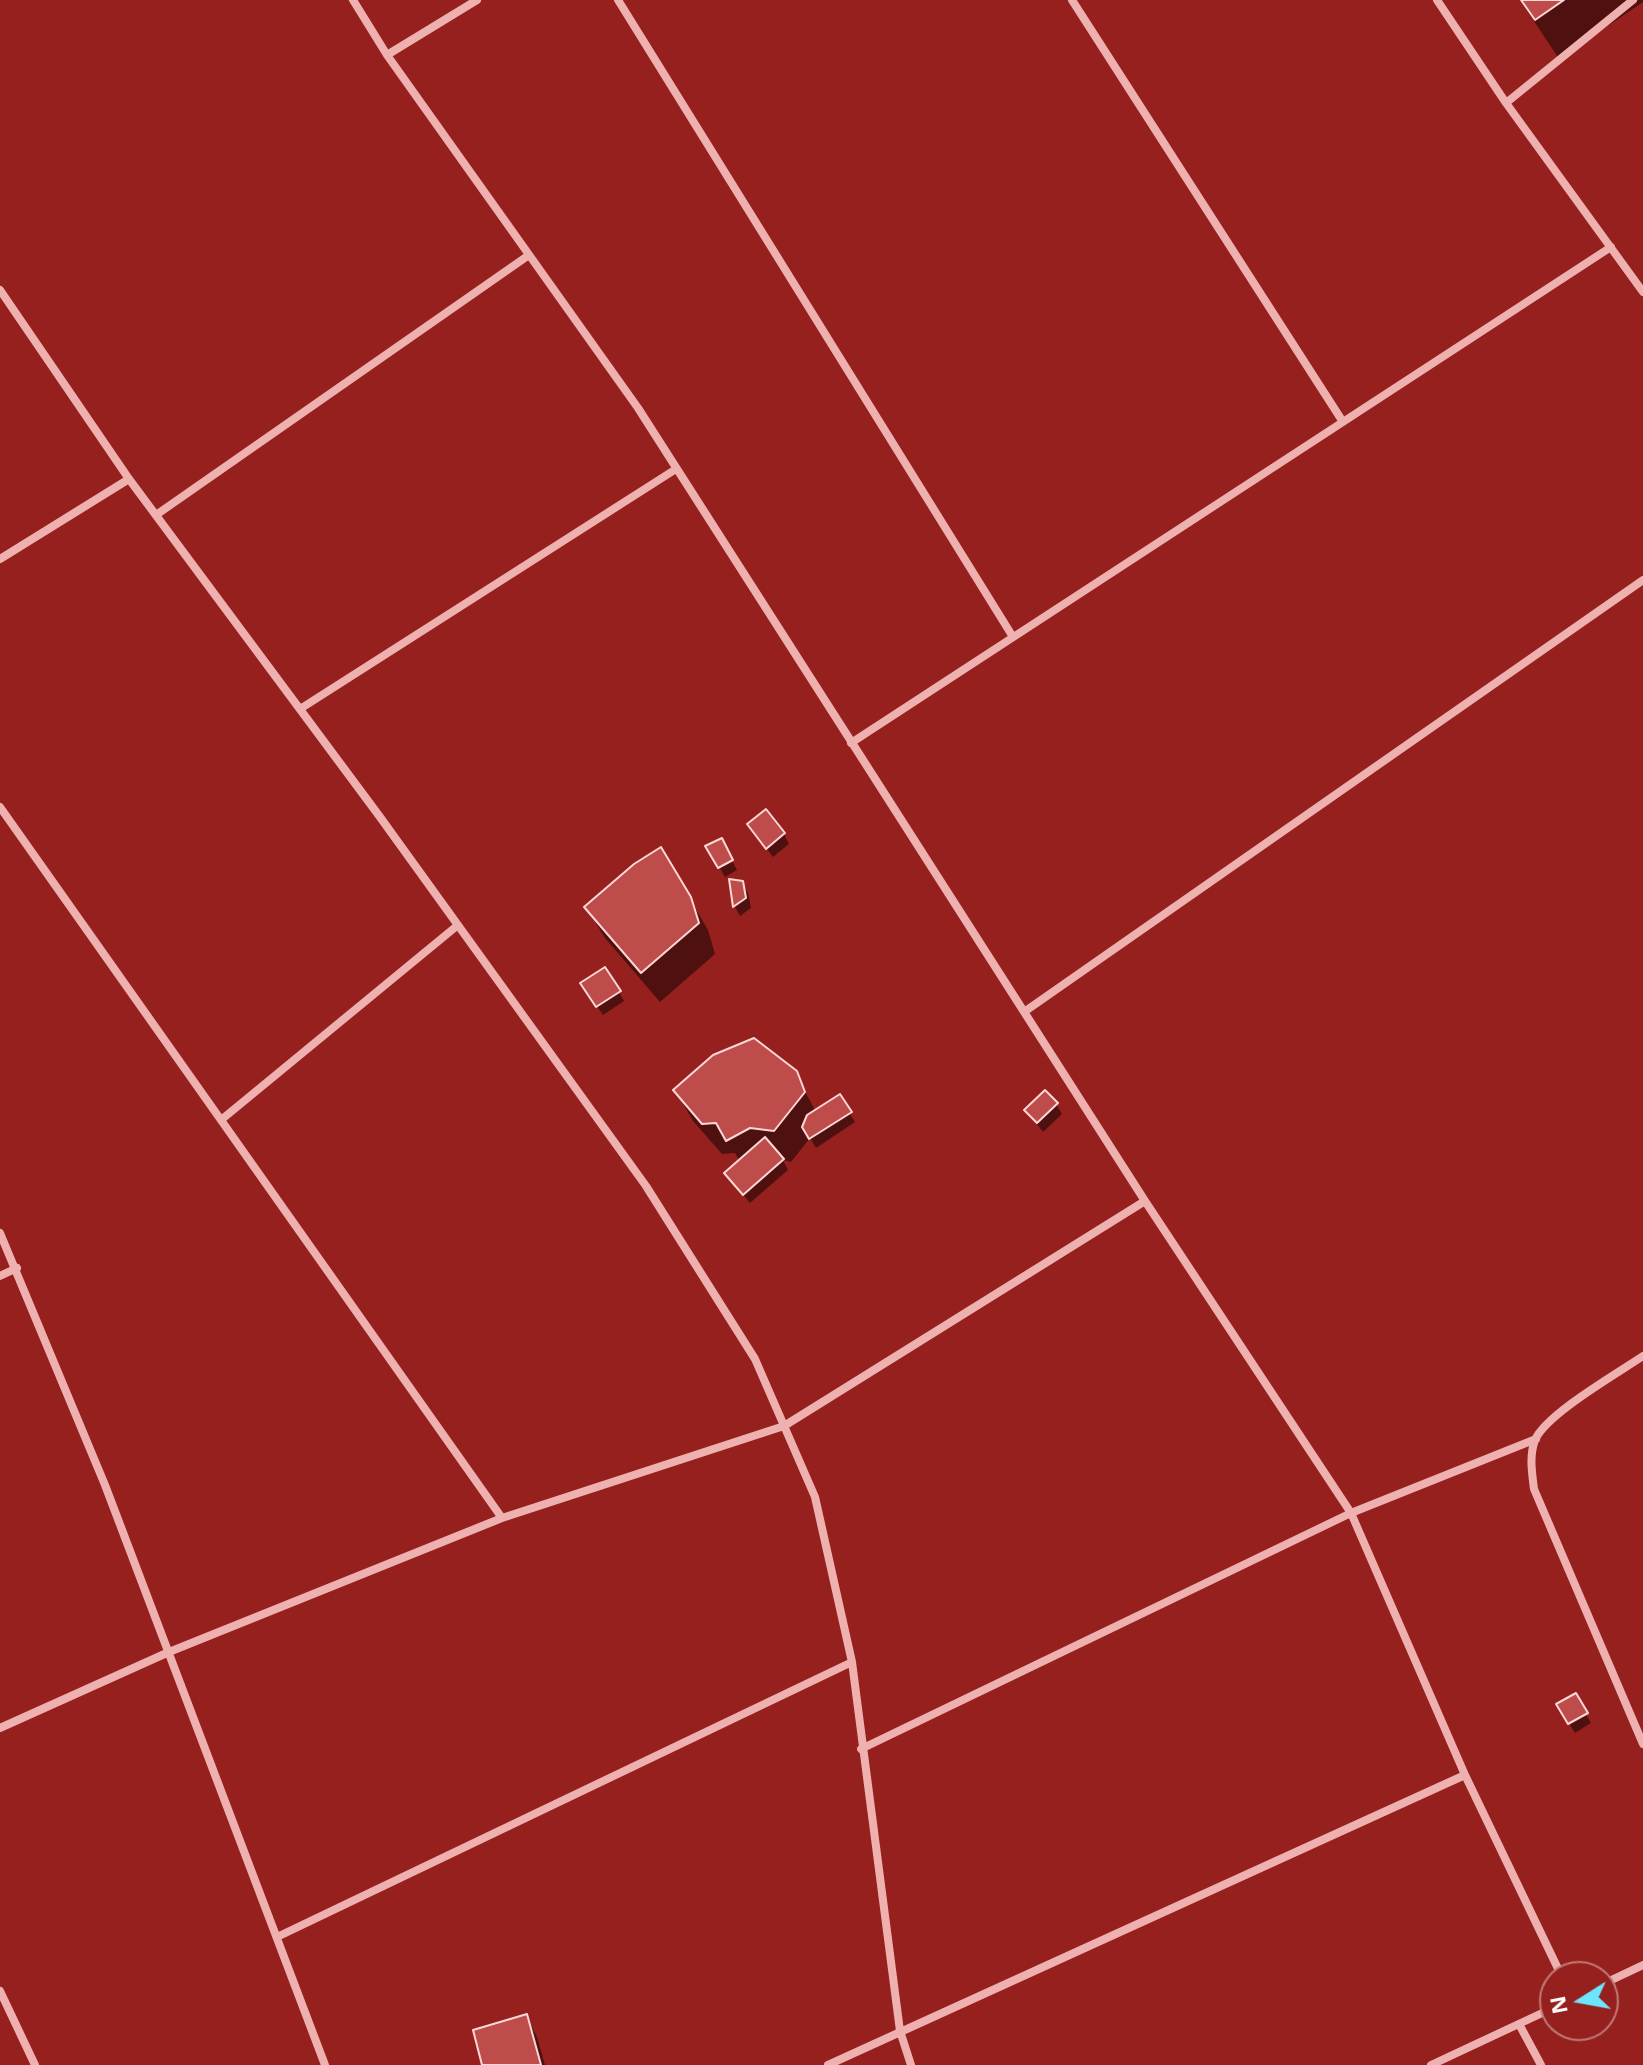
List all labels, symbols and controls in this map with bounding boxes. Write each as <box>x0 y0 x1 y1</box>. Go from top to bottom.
north arrow <box>1539 1961 1619 2041</box>
text: N <box>1541 1994 1574 2017</box>

